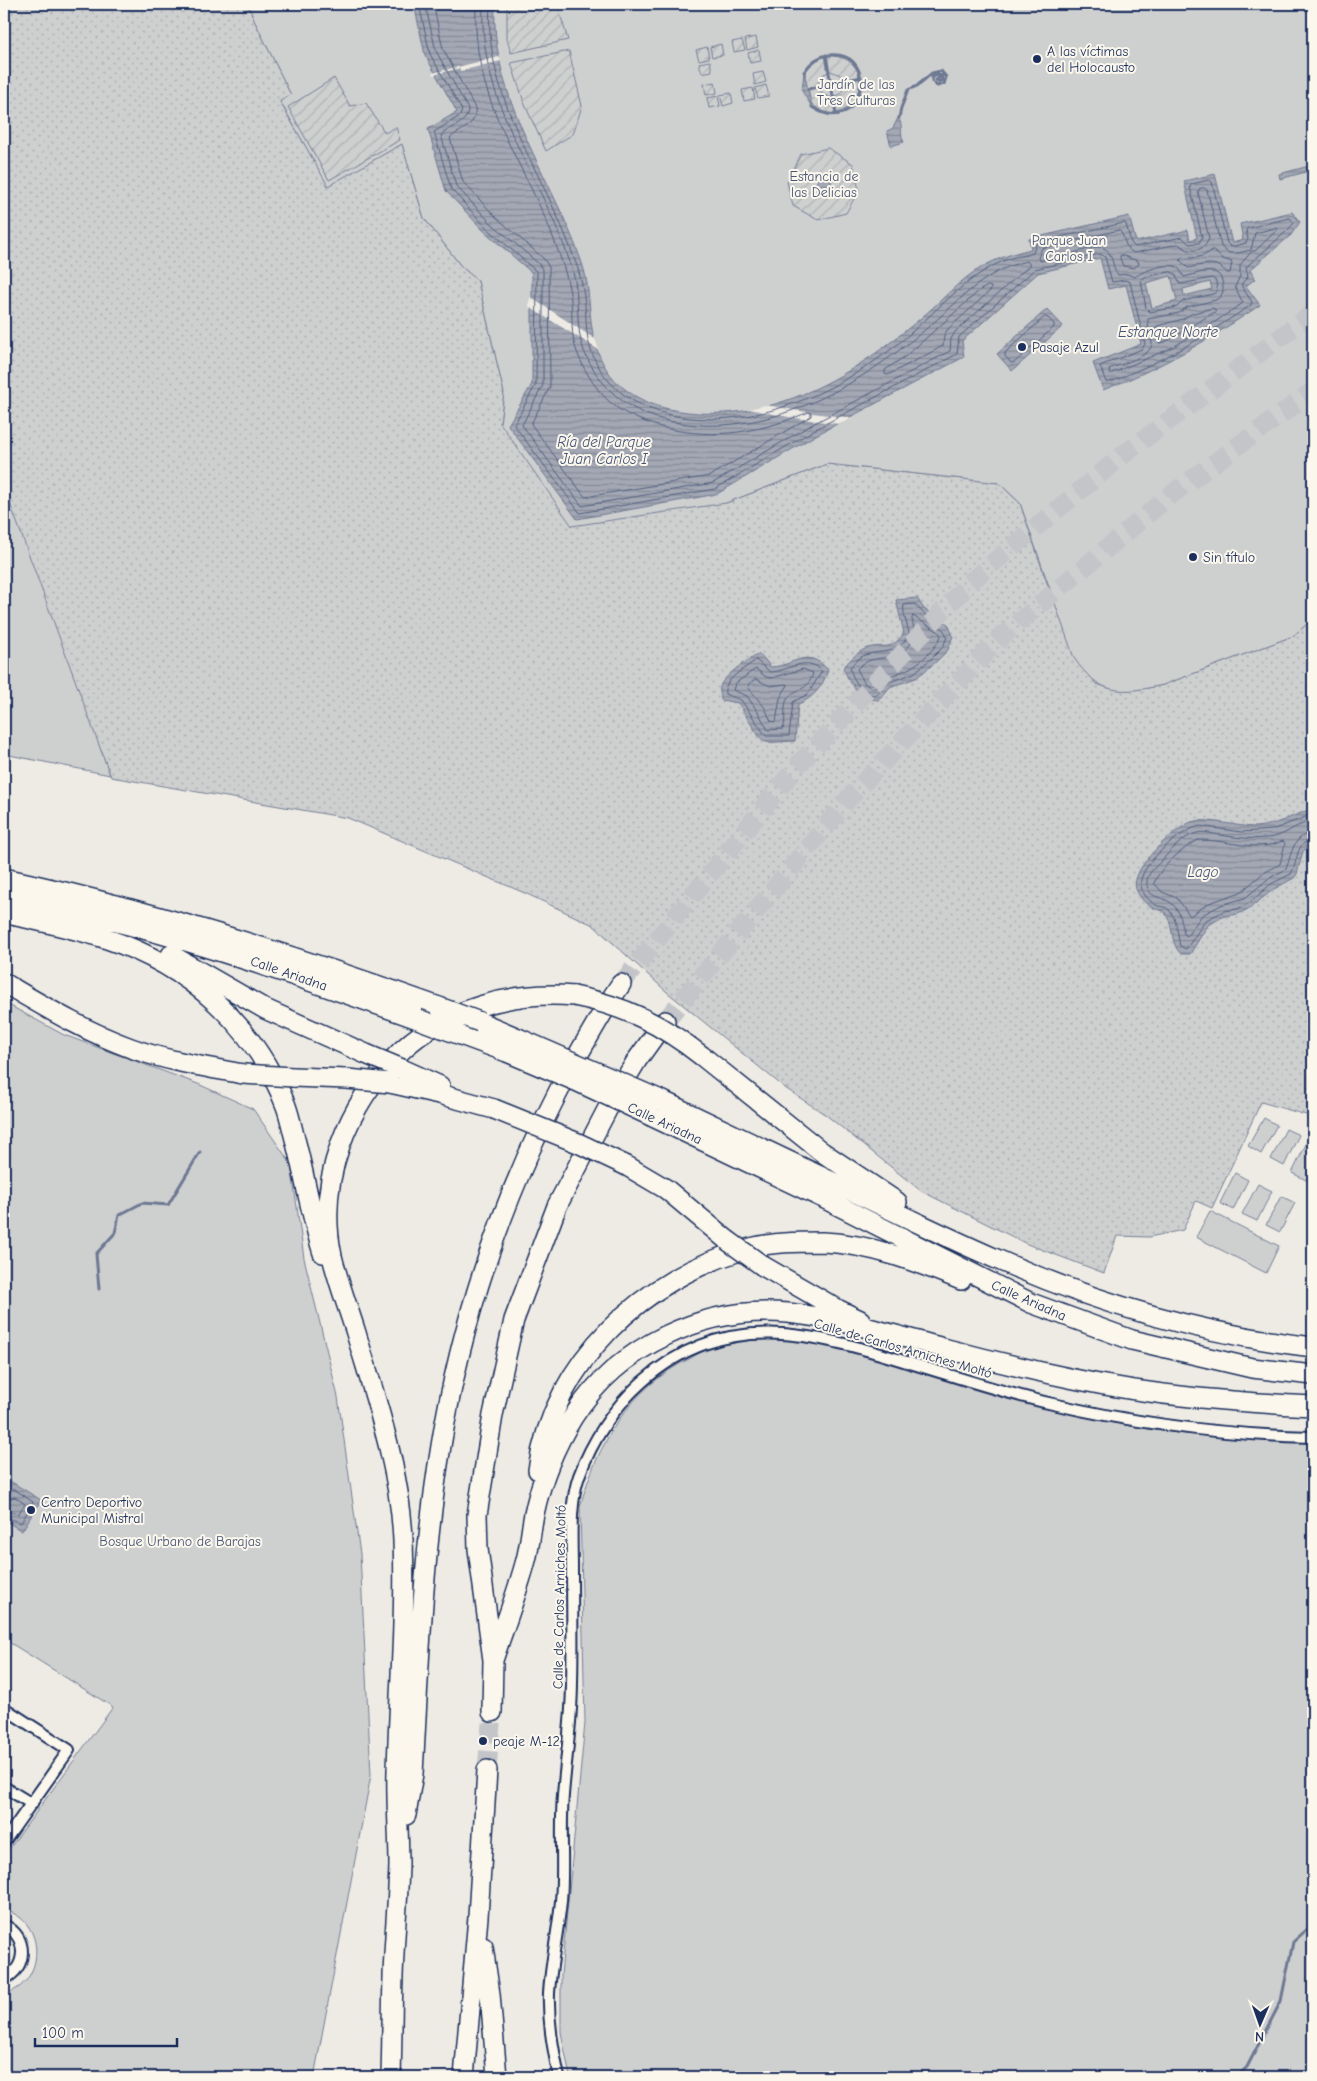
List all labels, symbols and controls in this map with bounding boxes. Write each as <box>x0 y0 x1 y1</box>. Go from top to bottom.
place label: A las víctimas del Holocausto <box>1047 43 1135 76</box>
marker: A las víctimas del Holocausto <box>1031 53 1043 65</box>
park label: Jardín de las Tres Culturas <box>817 76 895 109</box>
park label: Estancia de las Delicias <box>789 168 859 201</box>
park label: Parque Juan Carlos I <box>1032 232 1106 265</box>
water label: Estanque Norte <box>1118 323 1218 341</box>
place label: Pasaje Azul <box>1032 339 1099 356</box>
marker: Pasaje Azul <box>1016 341 1028 353</box>
water label: Ría del Parque Juan Carlos I <box>557 433 651 468</box>
place label: Sin título <box>1203 549 1255 566</box>
marker: Sin título <box>1187 551 1199 563</box>
water label: Lago <box>1188 863 1219 881</box>
street label: Calle Ariadna <box>248 952 329 995</box>
street label: Calle Ariadna <box>625 1099 705 1148</box>
street label: Calle Ariadna <box>989 1276 1069 1325</box>
street label: Calle de Carlos Arniches Moltó <box>812 1315 994 1382</box>
place label: Centro Deportivo Municipal Mistral <box>41 1494 143 1527</box>
marker: Centro Deportivo Municipal Mistral <box>25 1504 37 1516</box>
street label: Calle de Carlos Arniches Moltó <box>549 1505 570 1689</box>
park label: Bosque Urbano de Barajas <box>99 1533 261 1550</box>
place label: peaje M-12 <box>493 1733 560 1750</box>
marker: peaje M-12 <box>477 1735 489 1747</box>
north arrow <box>1234 1998 1284 2048</box>
scale bar <box>35 2016 178 2048</box>
text: 100 m <box>42 2024 84 2042</box>
text: N <box>1255 2028 1264 2045</box>

